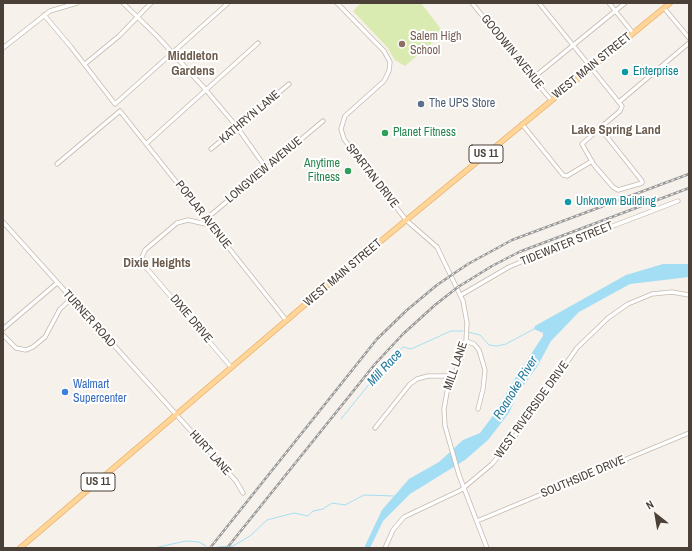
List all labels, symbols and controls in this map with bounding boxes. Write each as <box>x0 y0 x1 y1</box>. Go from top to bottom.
street label: GOODWIN AVENUE <box>478 12 546 92</box>
place label: Salem High School <box>410 30 461 58</box>
street label: WEST MAIN STREET <box>550 30 634 102</box>
marker: Salem High School <box>397 39 407 49</box>
district label: Middleton Gardens <box>168 49 218 80</box>
place label: Enterprise <box>633 65 678 79</box>
marker: Enterprise <box>620 67 630 77</box>
street label: KATHRYN LANE <box>217 88 283 146</box>
place label: The UPS Store <box>429 97 495 111</box>
marker: The UPS Store <box>416 99 426 109</box>
district label: Lake Spring Land <box>571 123 661 139</box>
place label: Planet Fitness <box>393 126 456 140</box>
marker: Planet Fitness <box>380 128 390 138</box>
street label: LONGVIEW AVENUE <box>223 134 305 206</box>
street label: SPARTAN DRIVE <box>342 141 402 211</box>
road number: US 11 <box>469 145 503 163</box>
place label: Anytime Fitness <box>304 157 340 185</box>
marker: Anytime Fitness <box>343 166 353 176</box>
street label: POPLAR AVENUE <box>172 178 234 252</box>
place label: Unknown Building <box>576 195 656 209</box>
marker: Unknown Building <box>563 197 573 207</box>
street label: TIDEWATER STREET <box>519 219 615 269</box>
street label: WEST MAIN STREET <box>301 236 385 310</box>
district label: Dixie Heights <box>123 256 191 272</box>
street label: TURNER ROAD <box>60 287 118 351</box>
street label: DIXIE DRIVE <box>167 292 215 346</box>
street label: MILL LANE <box>441 340 471 392</box>
water label: Mill Race <box>364 346 406 390</box>
water label: Roanoke River <box>491 354 541 422</box>
street label: WEST RIVERSIDE DRIVE <box>492 358 572 462</box>
place label: Walmart Supercenter <box>73 378 127 406</box>
marker: Walmart Supercenter <box>60 387 70 397</box>
street label: HURT LANE <box>186 428 234 478</box>
street label: SOUTHSIDE DRIVE <box>539 453 627 501</box>
road number: US 11 <box>81 473 115 491</box>
north arrow <box>636 495 676 535</box>
text: N <box>643 497 656 512</box>

